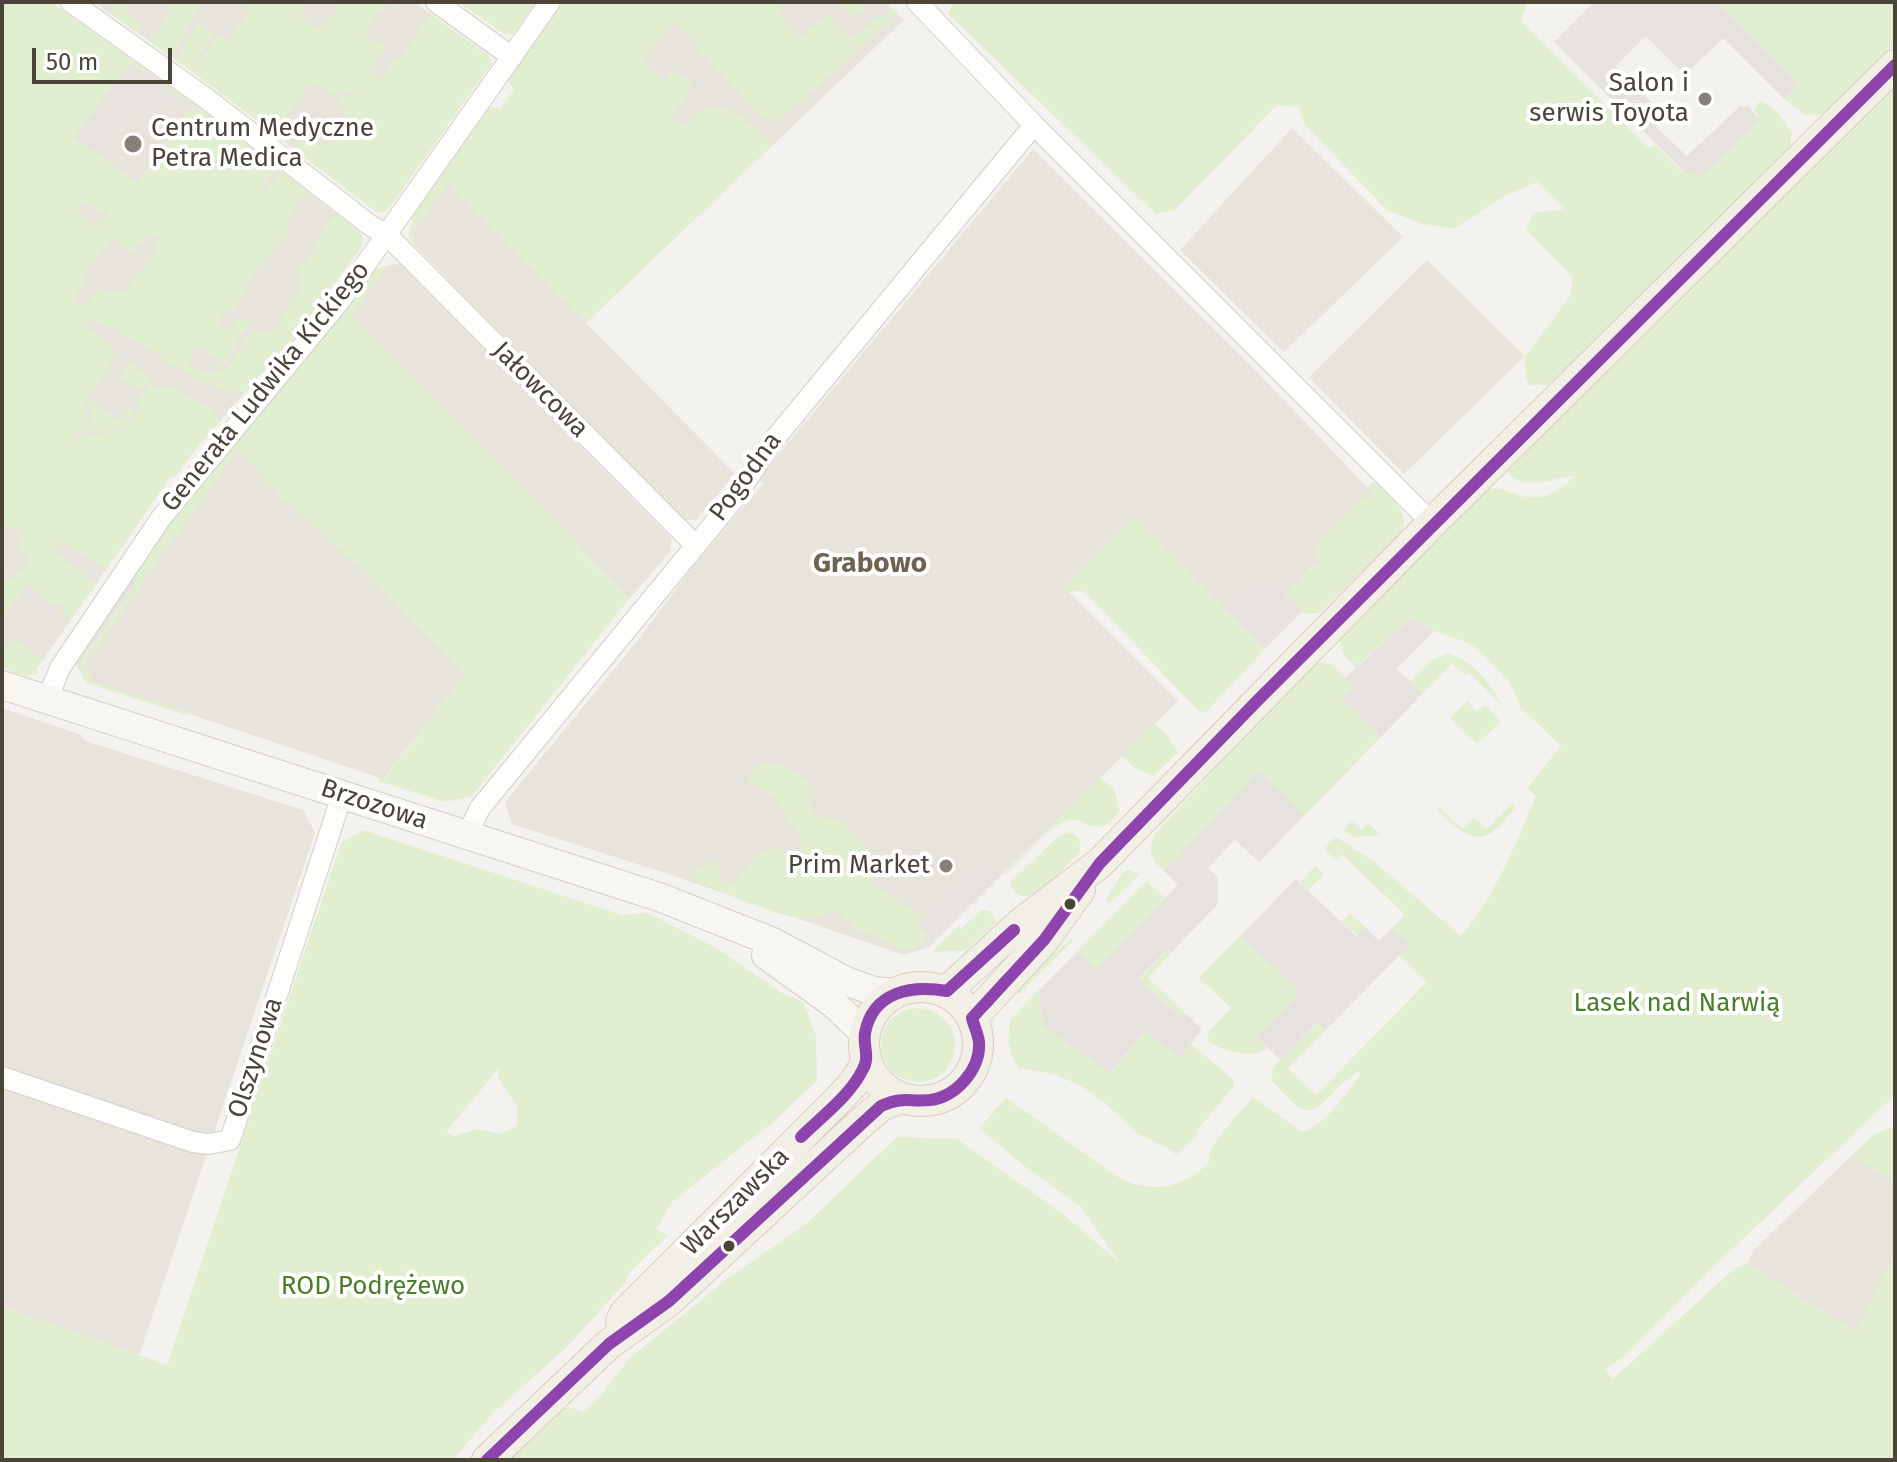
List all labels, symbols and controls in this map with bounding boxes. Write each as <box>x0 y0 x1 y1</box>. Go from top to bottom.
scale bar <box>36 32 176 82</box>
text: 50 m <box>46 48 98 76</box>
place label: Salon i serwis Toyota <box>1529 68 1689 130</box>
marker: Salon i serwis Toyota <box>1696 90 1714 108</box>
place label: Centrum Medyczne Petra Medica <box>151 113 374 174</box>
marker: Centrum Medyczne Petra Medica <box>122 133 144 155</box>
street label: Generała Ludwika Kickiego <box>155 255 377 519</box>
street label: Jałowcowa <box>485 335 595 445</box>
street label: Pogodna <box>703 426 789 528</box>
district label: Grabowo <box>813 547 927 581</box>
street label: Brzozowa <box>317 773 431 837</box>
place label: Prim Market <box>788 850 930 882</box>
marker: Prim Market <box>937 857 955 875</box>
unlabelled marker <box>1062 896 1078 912</box>
park label: Lasek nad Narwią <box>1574 988 1780 1020</box>
street label: Olszynowa <box>222 994 290 1122</box>
street label: Warszawska <box>676 1142 796 1262</box>
unlabelled marker <box>721 1238 737 1254</box>
park label: ROD Podrężewo <box>281 1271 465 1303</box>

